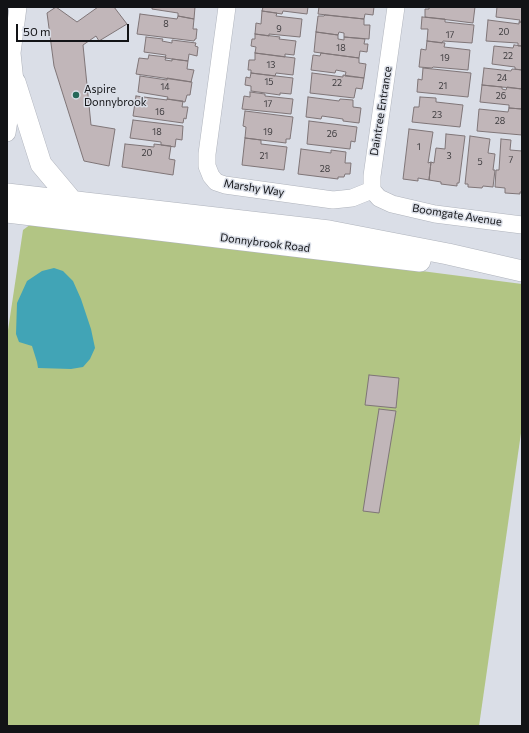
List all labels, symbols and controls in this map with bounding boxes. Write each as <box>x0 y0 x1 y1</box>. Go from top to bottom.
scale bar <box>18 16 131 42</box>
house number: 8 <box>163 19 169 29</box>
text: 50 m <box>23 24 51 38</box>
house number: 9 <box>276 24 282 34</box>
house number: 20 <box>499 27 509 37</box>
house number: 17 <box>446 30 454 40</box>
house number: 18 <box>336 43 346 53</box>
house number: 22 <box>503 51 513 61</box>
house number: 19 <box>440 53 450 63</box>
house number: 13 <box>267 60 275 70</box>
street label: Daintree Entrance <box>367 65 395 157</box>
house number: 24 <box>497 73 507 83</box>
house number: 15 <box>264 77 274 87</box>
house number: 22 <box>332 78 342 88</box>
house number: 21 <box>439 81 447 91</box>
place label: Aspire Donnybrook <box>84 82 147 108</box>
house number: 14 <box>160 82 170 92</box>
marker: Aspire Donnybrook <box>71 90 81 100</box>
house number: 26 <box>496 91 506 101</box>
house number: 17 <box>264 99 272 109</box>
house number: 16 <box>155 107 165 117</box>
house number: 23 <box>432 110 442 120</box>
house number: 28 <box>495 116 505 126</box>
house number: 18 <box>152 127 162 137</box>
house number: 19 <box>263 127 273 137</box>
house number: 26 <box>327 129 337 139</box>
house number: 1 <box>417 142 421 152</box>
house number: 20 <box>142 148 152 158</box>
house number: 21 <box>260 151 268 161</box>
house number: 3 <box>446 151 452 161</box>
house number: 7 <box>509 155 513 165</box>
house number: 5 <box>477 157 483 167</box>
house number: 28 <box>320 164 330 174</box>
street label: Marshy Way <box>223 177 285 199</box>
street label: Boomgate Avenue <box>411 201 503 229</box>
street label: Donnybrook Road <box>219 231 311 255</box>

